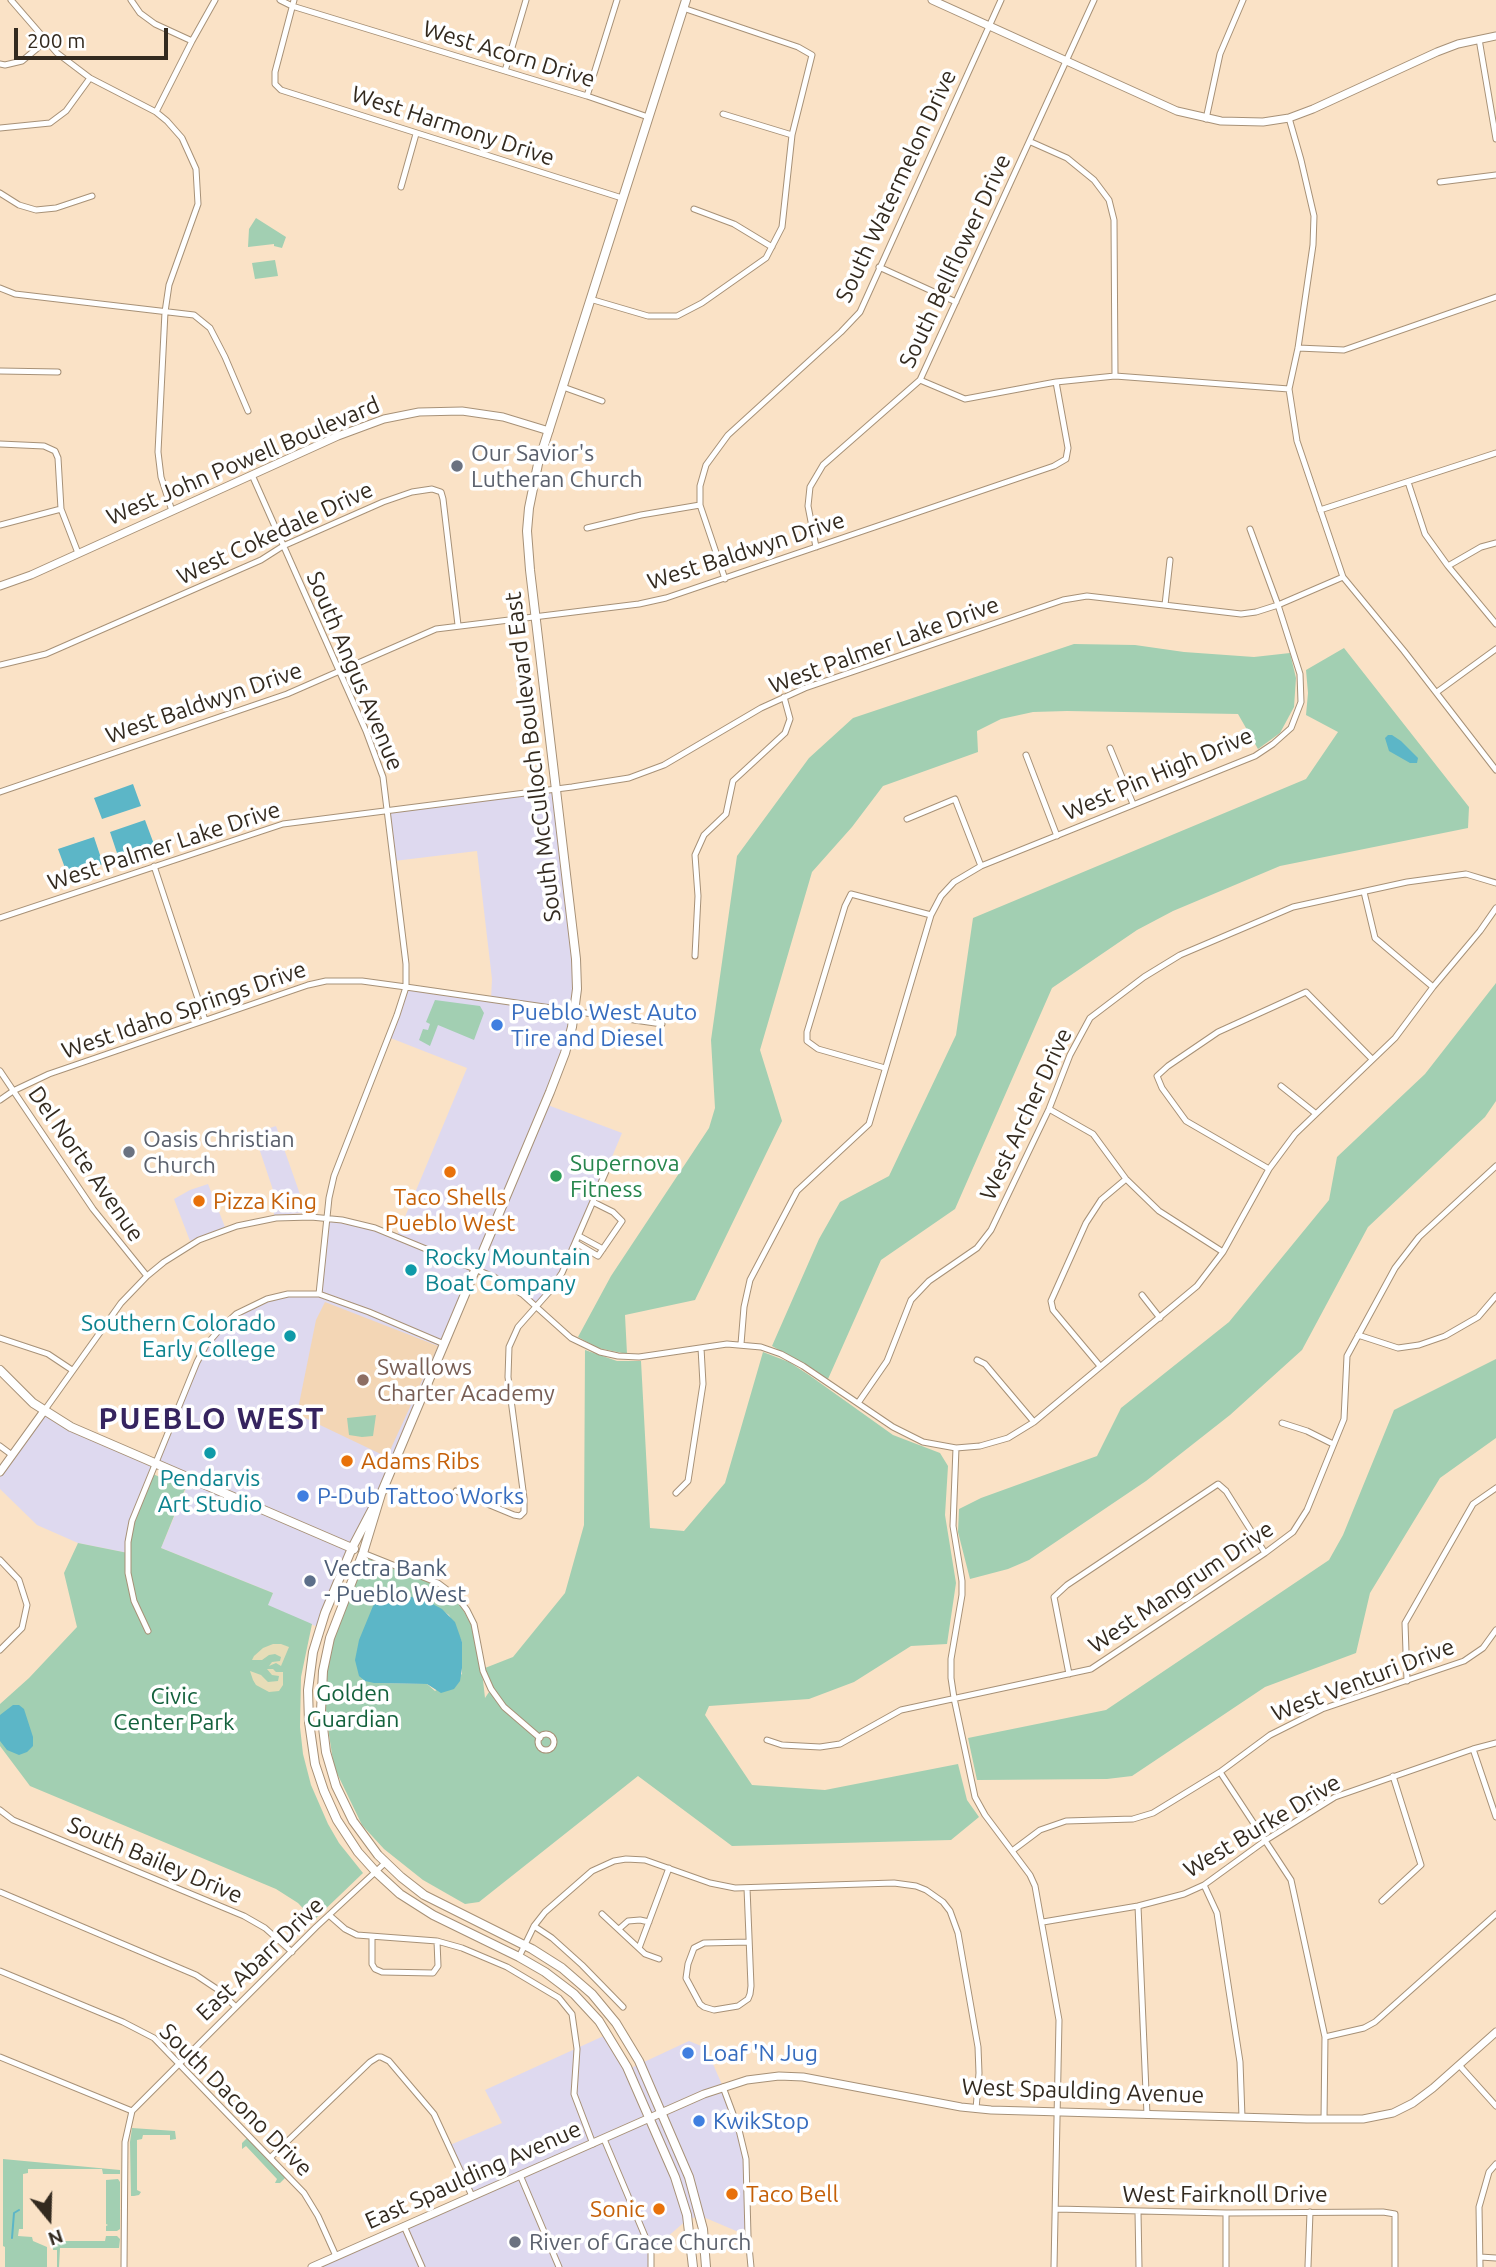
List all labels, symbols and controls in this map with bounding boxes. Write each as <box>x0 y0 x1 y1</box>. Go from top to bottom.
scale bar <box>18 14 172 58</box>
street label: West Acorn Drive <box>420 15 598 93</box>
text: 200 m <box>27 28 85 52</box>
street label: South Watermelon Drive <box>830 65 962 307</box>
street label: West Harmony Drive <box>348 80 558 172</box>
street label: South Bellflower Drive <box>893 150 1017 372</box>
street label: West John Powell Boulevard <box>102 391 384 531</box>
place label: Our Savior's Lutheran Church <box>471 439 643 493</box>
marker: Our Savior's Lutheran Church <box>449 458 465 474</box>
street label: West Cokedale Drive <box>173 475 377 591</box>
street label: West Baldwyn Drive <box>644 506 848 596</box>
street label: South Angus Avenue <box>301 567 409 775</box>
street label: South McCulloch Boulevard East <box>499 590 567 924</box>
street label: West Palmer Lake Drive <box>765 590 1003 700</box>
street label: West Baldwyn Drive <box>102 656 306 750</box>
street label: West Pin High Drive <box>1059 722 1257 826</box>
street label: West Palmer Lake Drive <box>44 795 284 897</box>
street label: West Idaho Springs Drive <box>58 955 310 1065</box>
place label: Pueblo West Auto Tire and Diesel <box>511 998 697 1052</box>
marker: Pueblo West Auto Tire and Diesel <box>489 1017 505 1033</box>
street label: West Archer Drive <box>974 1024 1078 1204</box>
street label: Del Norte Avenue <box>22 1081 150 1247</box>
place label: Oasis Christian Church <box>143 1125 295 1179</box>
marker: Oasis Christian Church <box>121 1144 137 1160</box>
place label: Supernova Fitness <box>570 1149 680 1203</box>
marker: Taco Shells Pueblo West <box>442 1164 458 1180</box>
marker: Supernova Fitness <box>548 1168 564 1184</box>
place label: Taco Shells Pueblo West <box>385 1183 515 1237</box>
place label: Pizza King <box>213 1187 317 1215</box>
marker: Pizza King <box>191 1193 207 1209</box>
place label: Rocky Mountain Boat Company <box>425 1243 591 1297</box>
marker: Rocky Mountain Boat Company <box>403 1262 419 1278</box>
place label: Southern Colorado Early College <box>81 1309 276 1363</box>
marker: Southern Colorado Early College <box>282 1328 298 1344</box>
place label: Swallows Charter Academy <box>377 1353 555 1407</box>
marker: Swallows Charter Academy <box>355 1372 371 1388</box>
district label: PUEBLO WEST <box>100 1401 324 1437</box>
marker: Pendarvis Art Studio <box>202 1445 218 1461</box>
place label: Adams Ribs <box>361 1447 480 1475</box>
marker: Adams Ribs <box>339 1453 355 1469</box>
place label: Pendarvis Art Studio <box>158 1464 262 1518</box>
place label: P-Dub Tattoo Works <box>317 1482 524 1510</box>
marker: P-Dub Tattoo Works <box>295 1488 311 1504</box>
street label: West Mangrum Drive <box>1083 1515 1279 1659</box>
place label: Vectra Bank - Pueblo West <box>324 1554 466 1608</box>
marker: Vectra Bank - Pueblo West <box>302 1573 318 1589</box>
street label: West Venturi Drive <box>1268 1632 1458 1728</box>
park label: Golden Guardian <box>307 1679 399 1733</box>
park label: Civic Center Park <box>113 1682 235 1736</box>
street label: West Burke Drive <box>1179 1768 1345 1884</box>
street label: South Bailey Drive <box>63 1811 247 1909</box>
street label: East Abarr Drive <box>191 1891 329 2027</box>
street label: South Dacono Drive <box>154 2018 318 2182</box>
place label: Loaf 'N Jug <box>702 2039 818 2067</box>
marker: Loaf 'N Jug <box>680 2045 696 2061</box>
street label: West Spaulding Avenue <box>961 2073 1205 2109</box>
place label: KwikStop <box>713 2107 809 2135</box>
marker: KwikStop <box>691 2113 707 2129</box>
street label: East Spaulding Avenue <box>361 2115 585 2235</box>
place label: Taco Bell <box>746 2180 838 2208</box>
street label: West Fairknoll Drive <box>1122 2180 1328 2208</box>
north arrow <box>14 2183 84 2253</box>
marker: Taco Bell <box>724 2186 740 2202</box>
place label: Sonic <box>590 2195 645 2223</box>
marker: Sonic <box>651 2201 667 2217</box>
text: N <box>46 2225 66 2251</box>
place label: River of Grace Church <box>529 2228 751 2256</box>
marker: River of Grace Church <box>507 2234 523 2250</box>

